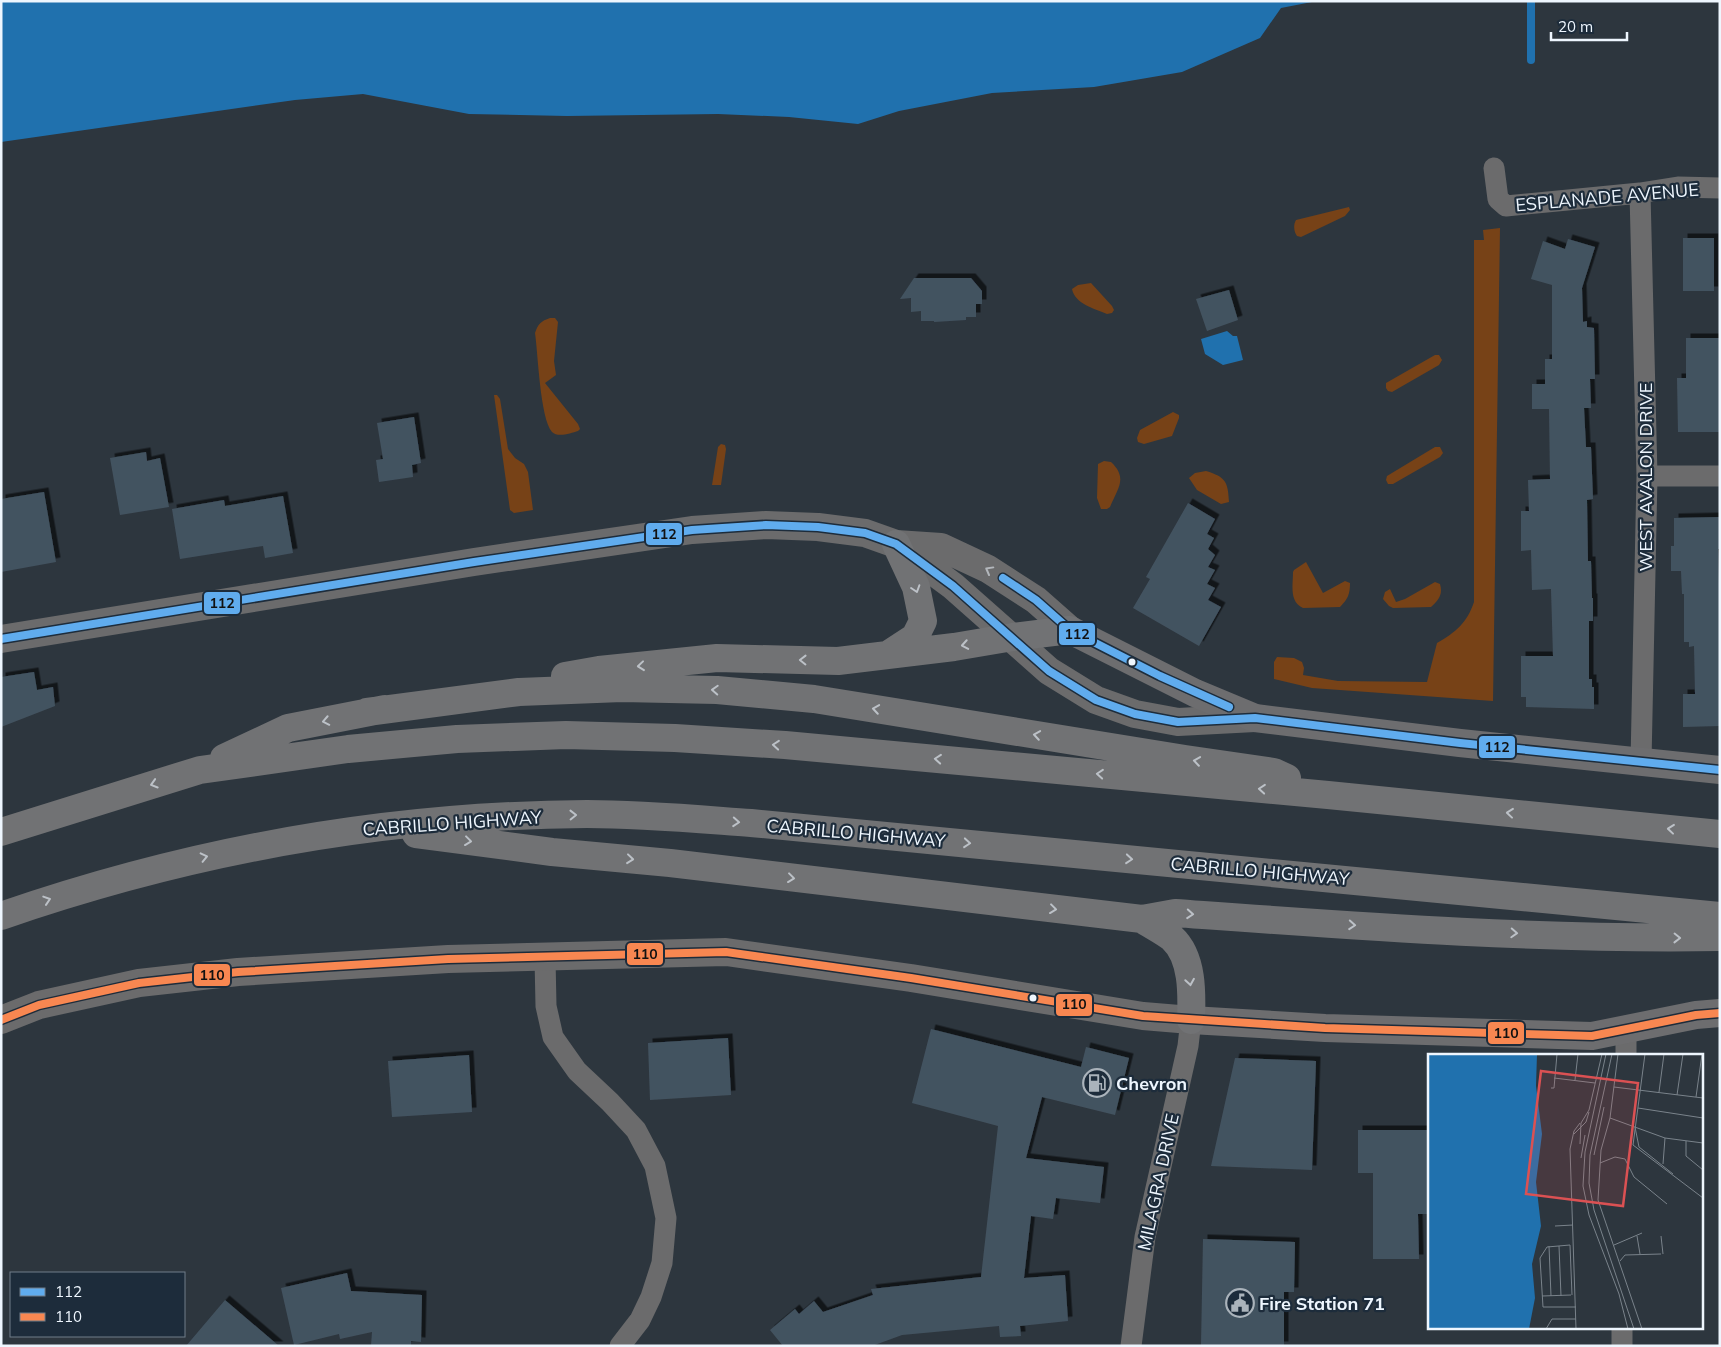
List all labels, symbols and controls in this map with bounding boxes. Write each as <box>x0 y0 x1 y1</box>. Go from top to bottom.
scale bar <box>1551 10 1627 42</box>
text: 20 m <box>1558 17 1593 36</box>
street label: ESPLANADE AVENUE <box>1514 178 1700 216</box>
street label: WEST AVALON DRIVE <box>1634 383 1657 571</box>
line badge: 112 <box>645 522 683 546</box>
text: 112 <box>651 525 677 543</box>
one-way arrow <box>985 566 994 576</box>
one-way arrow <box>910 584 920 592</box>
line badge: 112 <box>203 591 241 615</box>
text: 112 <box>209 594 235 612</box>
line badge: 112 <box>1058 622 1096 646</box>
text: 112 <box>1064 625 1090 643</box>
one-way arrow <box>960 640 969 650</box>
one-way arrow <box>799 655 806 665</box>
unlabelled marker <box>1127 657 1137 667</box>
one-way arrow <box>637 660 645 671</box>
one-way arrow <box>711 685 718 695</box>
one-way arrow <box>872 704 881 714</box>
one-way arrow <box>321 715 330 725</box>
one-way arrow <box>1032 731 1041 741</box>
line badge: 112 <box>1478 735 1516 759</box>
text: 112 <box>1484 738 1510 756</box>
one-way arrow <box>772 739 780 750</box>
one-way arrow <box>934 754 942 765</box>
one-way arrow <box>1193 756 1201 767</box>
one-way arrow <box>1096 769 1104 780</box>
one-way arrow <box>150 779 158 789</box>
one-way arrow <box>1258 784 1266 795</box>
street label: CABRILLO HIGHWAY <box>362 805 543 841</box>
one-way arrow <box>1505 808 1513 819</box>
one-way arrow <box>570 810 578 820</box>
street label: CABRILLO HIGHWAY <box>766 814 948 852</box>
one-way arrow <box>732 816 740 827</box>
one-way arrow <box>1667 824 1675 835</box>
one-way arrow <box>464 835 472 846</box>
one-way arrow <box>963 838 971 849</box>
one-way arrow <box>200 852 209 863</box>
street label: CABRILLO HIGHWAY <box>1170 852 1352 890</box>
one-way arrow <box>626 853 634 864</box>
one-way arrow <box>1125 853 1133 864</box>
one-way arrow <box>787 872 795 883</box>
one-way arrow <box>43 896 51 906</box>
one-way arrow <box>1049 903 1057 914</box>
one-way arrow <box>1186 909 1194 920</box>
one-way arrow <box>1348 920 1356 931</box>
one-way arrow <box>1511 928 1519 939</box>
one-way arrow <box>1673 933 1681 943</box>
line badge: 110 <box>626 942 664 966</box>
text: 110 <box>632 945 658 963</box>
line badge: 110 <box>193 963 231 987</box>
text: 110 <box>199 966 225 984</box>
one-way arrow <box>1184 978 1195 986</box>
unlabelled marker <box>1028 993 1038 1003</box>
line badge: 110 <box>1055 993 1093 1017</box>
text: 110 <box>1061 995 1087 1013</box>
line badge: 110 <box>1487 1021 1525 1045</box>
text: 110 <box>1493 1024 1519 1042</box>
inset map <box>1428 1054 1704 1330</box>
fuel station icon: Chevron <box>1082 1068 1112 1098</box>
place label: Chevron <box>1116 1072 1187 1095</box>
street label: MILAGRA DRIVE <box>1132 1111 1184 1253</box>
legend <box>10 1272 185 1337</box>
text: 112 <box>55 1282 82 1301</box>
public building icon: Fire Station 71 <box>1225 1288 1255 1318</box>
place label: Fire Station 71 <box>1259 1292 1385 1315</box>
text: 110 <box>55 1307 82 1326</box>

